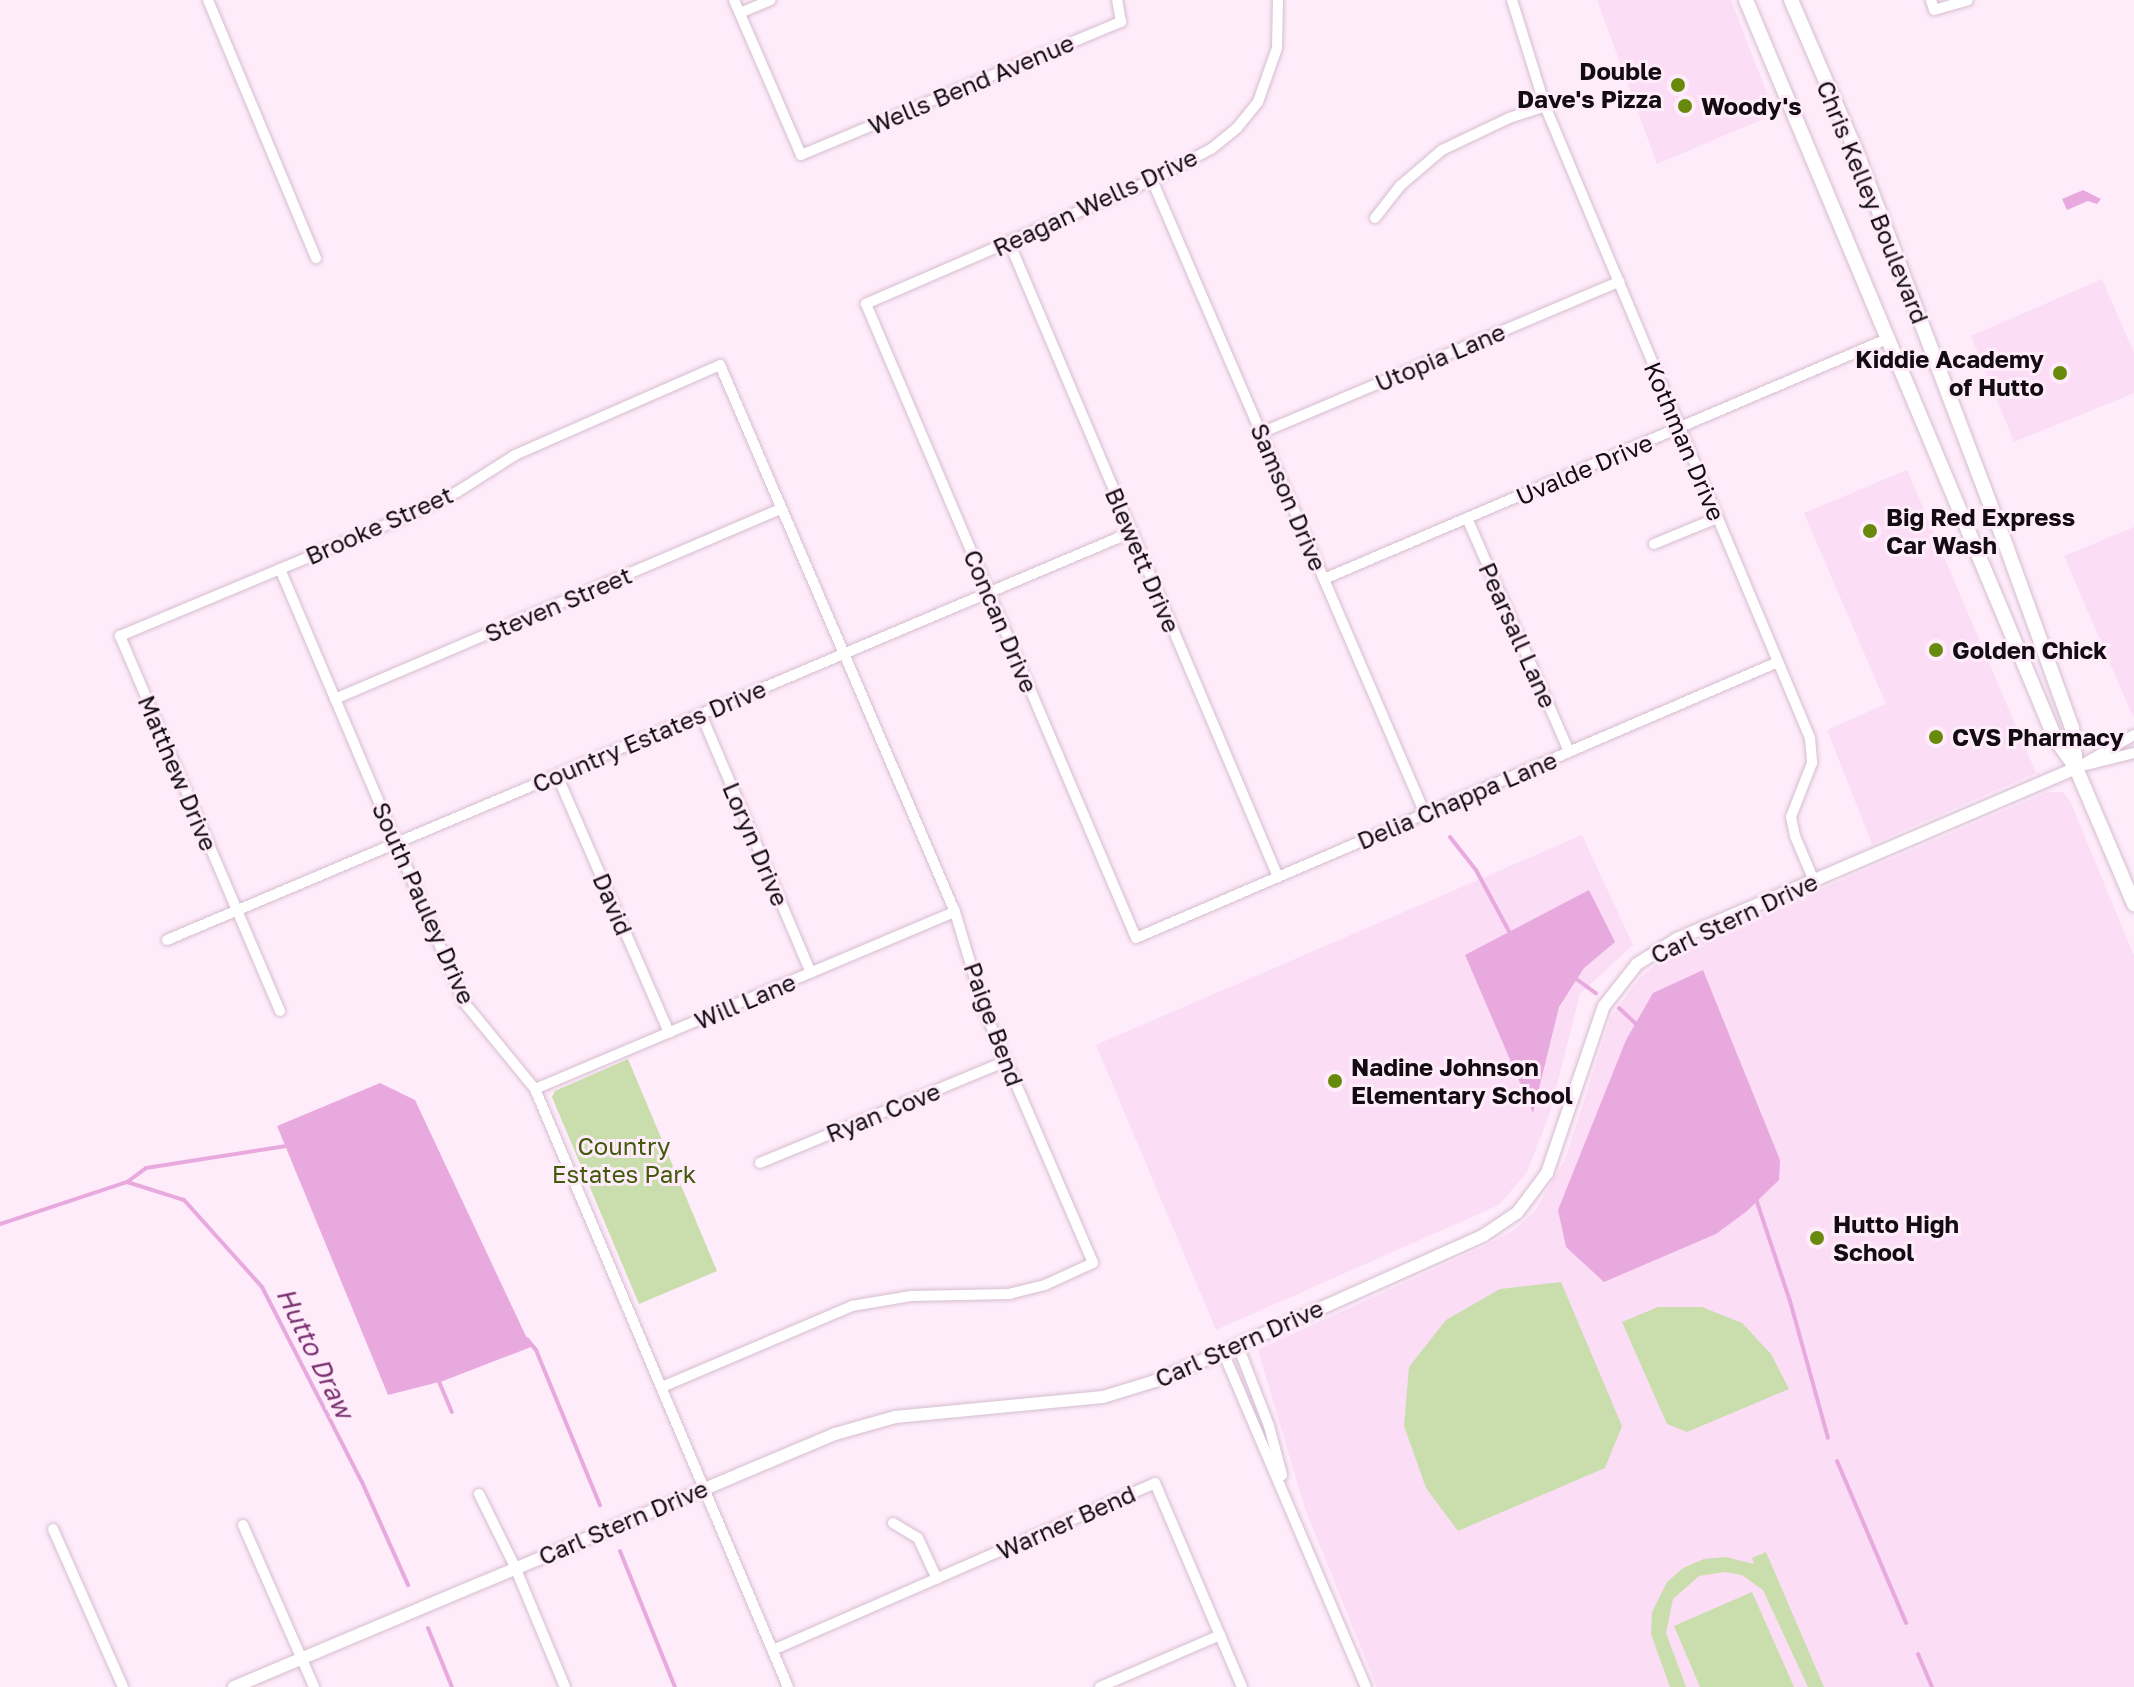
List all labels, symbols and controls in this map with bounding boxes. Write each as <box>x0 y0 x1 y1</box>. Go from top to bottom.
street label: Wells Bend Avenue <box>864 28 1078 140</box>
place label: Double Dave's Pizza <box>1517 57 1662 113</box>
marker: Double Dave's Pizza <box>1669 76 1687 94</box>
street label: Chris Kelley Boulevard <box>1811 76 1935 328</box>
place label: Woody's <box>1701 92 1802 120</box>
marker: Woody's <box>1676 97 1694 115</box>
street label: Reagan Wells Drive <box>988 142 1202 262</box>
street label: Utopia Lane <box>1371 317 1509 397</box>
place label: Kiddie Academy of Hutto <box>1855 345 2044 401</box>
street label: Kothman Drive <box>1639 357 1731 525</box>
marker: Kiddie Academy of Hutto <box>2051 364 2069 382</box>
street label: Samson Drive <box>1245 419 1333 575</box>
street label: Uvalde Drive <box>1511 427 1657 511</box>
street label: Brooke Street <box>301 480 457 570</box>
street label: Blewett Drive <box>1100 483 1186 637</box>
place label: Big Red Express Car Wash <box>1886 503 2075 559</box>
marker: Big Red Express Car Wash <box>1861 522 1879 540</box>
street label: Concan Drive <box>958 545 1044 697</box>
street label: Pearsall Lane <box>1473 558 1563 712</box>
street label: Steven Street <box>480 560 636 648</box>
place label: Golden Chick <box>1952 636 2107 664</box>
marker: Golden Chick <box>1927 641 1945 659</box>
street label: Country Estates Drive <box>528 674 770 798</box>
street label: Matthew Drive <box>132 691 224 855</box>
place label: CVS Pharmacy <box>1952 723 2124 751</box>
marker: CVS Pharmacy <box>1927 728 1945 746</box>
street label: Delia Chappa Lane <box>1353 745 1561 855</box>
street label: Loryn Drive <box>717 778 795 910</box>
street label: South Pauley Drive <box>367 798 481 1008</box>
street label: Carl Stern Drive <box>1646 867 1822 969</box>
street label: David <box>587 869 639 939</box>
street label: Paige Bend <box>958 958 1030 1090</box>
street label: Will Lane <box>690 967 800 1035</box>
place label: Nadine Johnson Elementary School <box>1351 1053 1573 1109</box>
marker: Nadine Johnson Elementary School <box>1326 1072 1344 1090</box>
street label: Ryan Cove <box>822 1076 944 1148</box>
park label: Country Estates Park <box>552 1132 696 1188</box>
place label: Hutto High School <box>1833 1210 1959 1266</box>
marker: Hutto High School <box>1808 1229 1826 1247</box>
water label: Hutto Draw <box>270 1282 360 1424</box>
street label: Carl Stern Drive <box>1151 1293 1327 1393</box>
street label: Carl Stern Drive <box>534 1473 712 1571</box>
street label: Warner Bend <box>992 1479 1140 1565</box>

